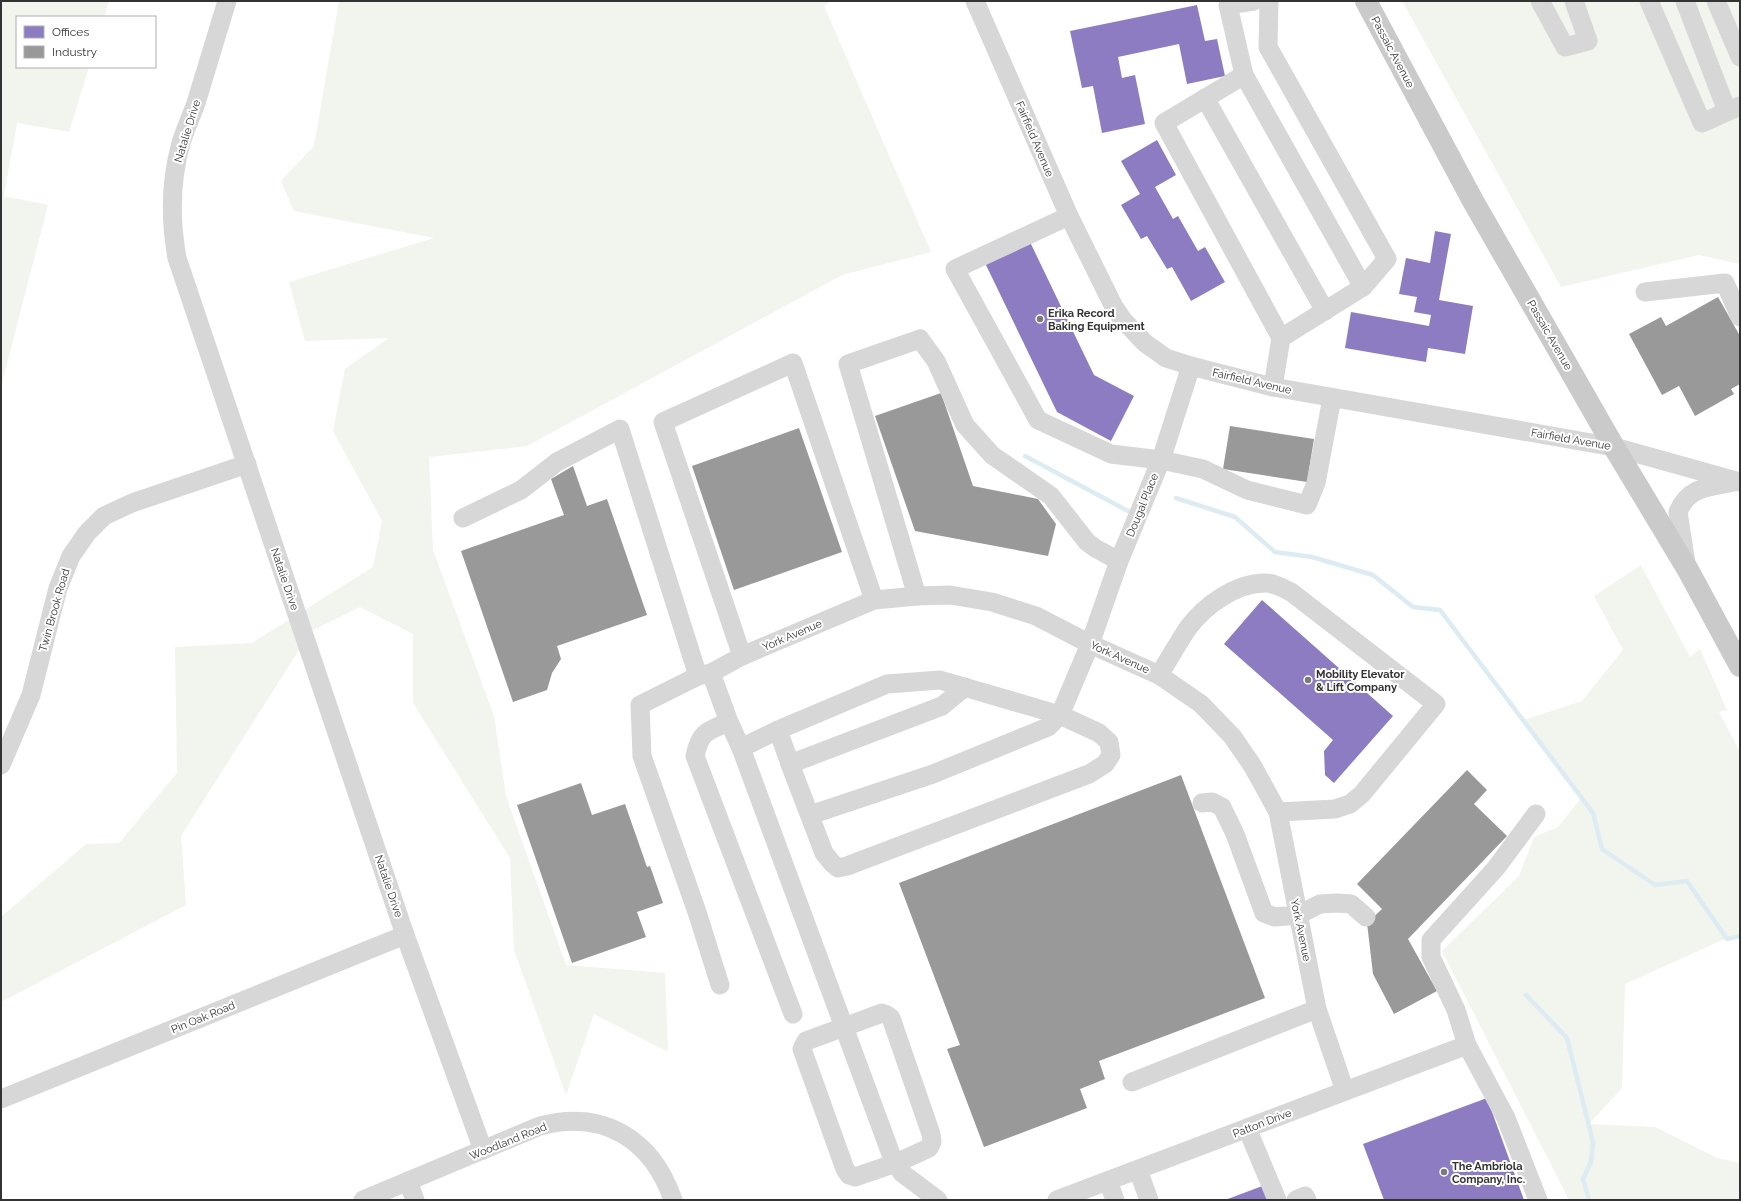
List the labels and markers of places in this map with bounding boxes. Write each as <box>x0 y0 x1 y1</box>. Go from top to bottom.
place label: Erika Record Baking Equipment <box>1048 307 1145 333</box>
marker: Erika Record Baking Equipment <box>1035 314 1045 324</box>
place label: Mobility Elevator & Lift Company <box>1316 668 1405 694</box>
marker: Mobility Elevator & Lift Company <box>1303 675 1313 685</box>
place label: The Ambriola Company, Inc. <box>1452 1160 1525 1186</box>
marker: The Ambriola Company, Inc. <box>1439 1167 1449 1177</box>

